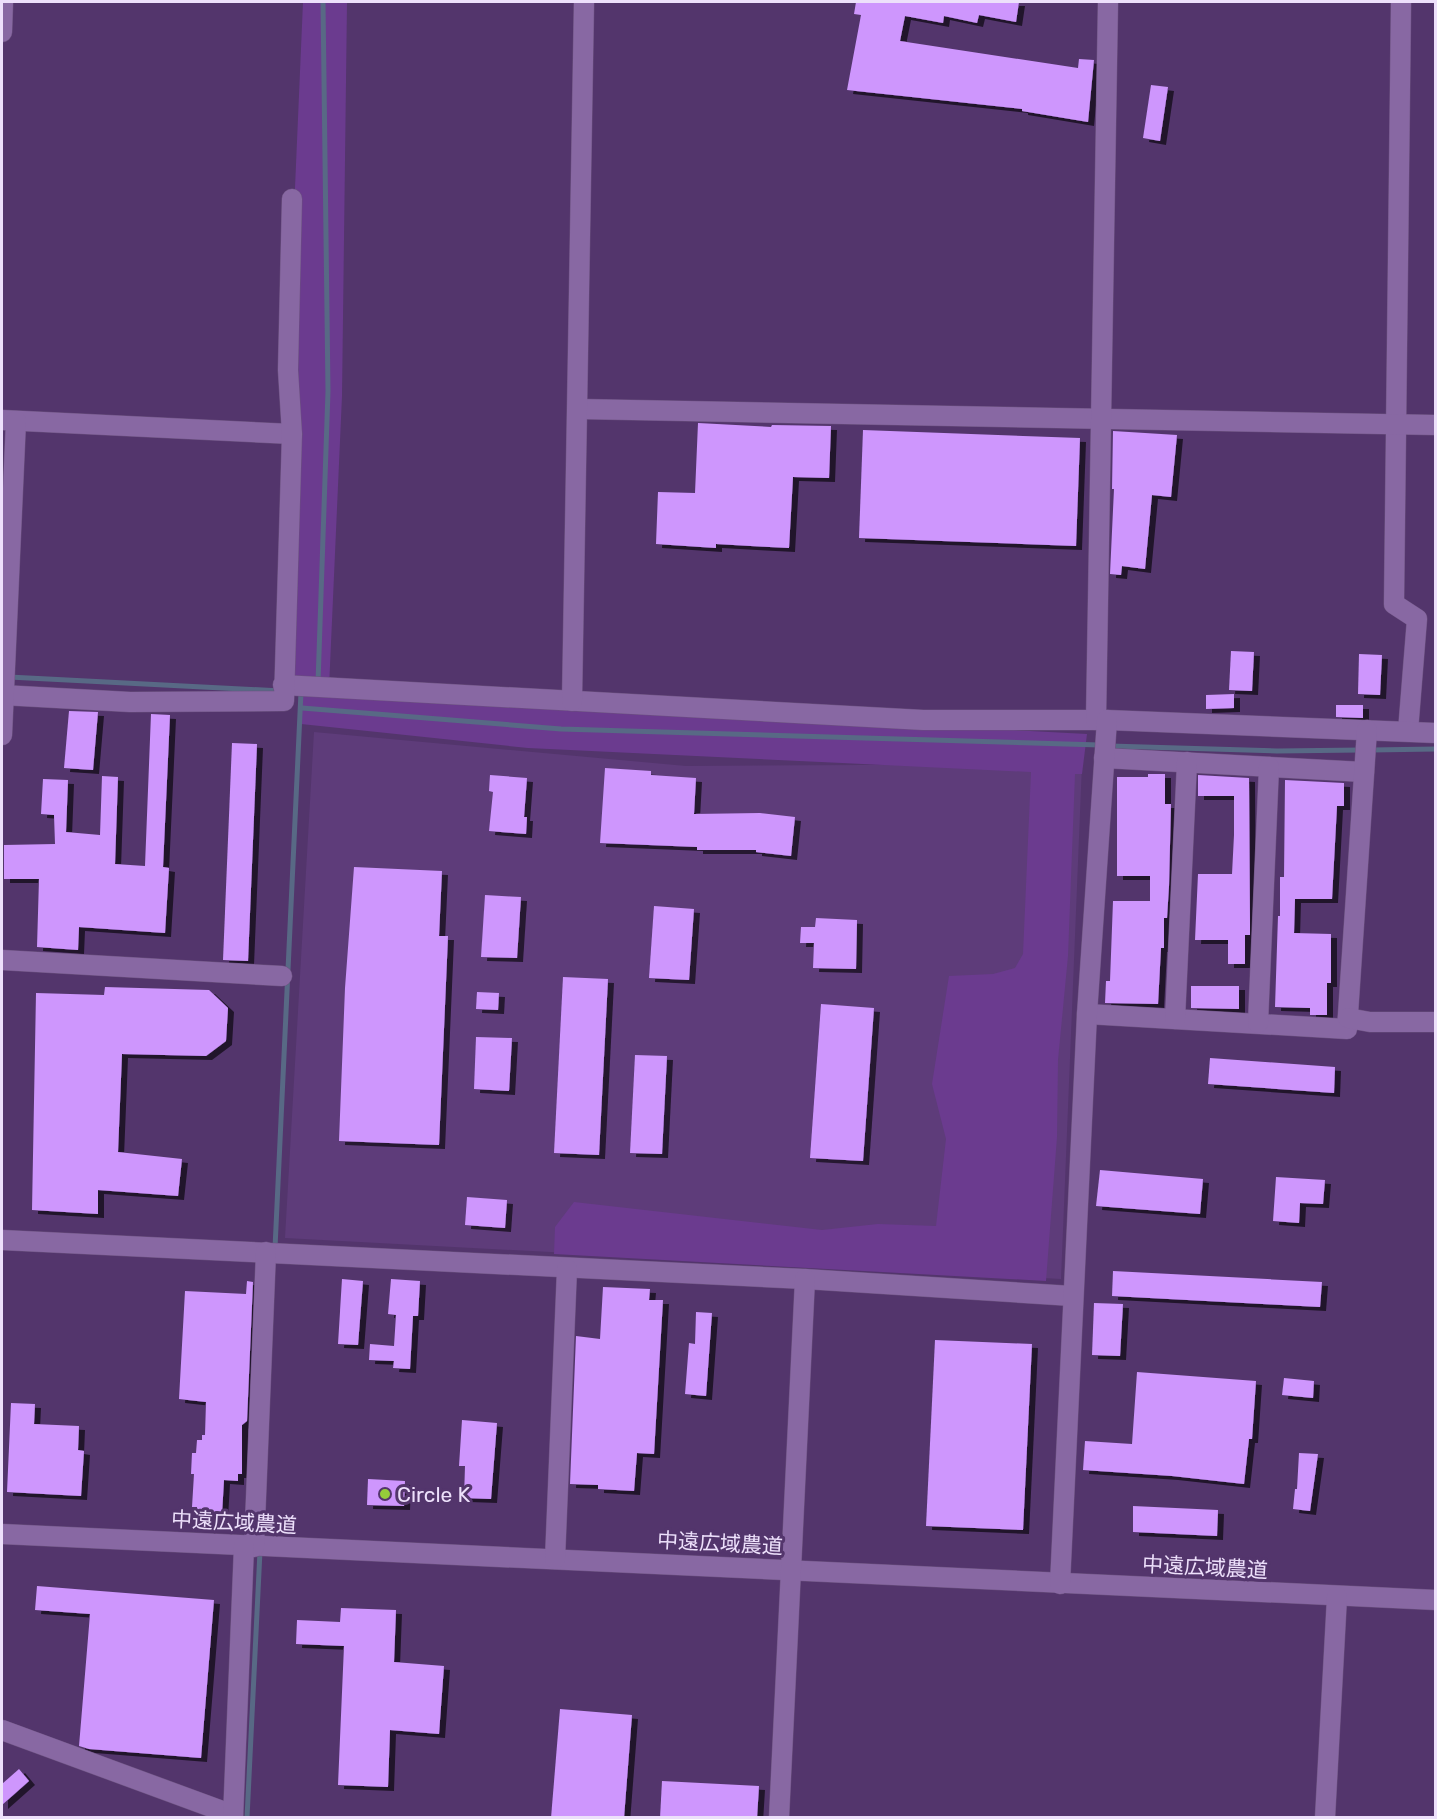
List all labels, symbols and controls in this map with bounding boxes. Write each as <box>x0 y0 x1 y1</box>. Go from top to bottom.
place label: Circle K <box>397 1482 470 1507</box>
marker: Circle K <box>378 1487 392 1501</box>
street label: 中遠広域農道 <box>170 1506 298 1538</box>
street label: 中遠広域農道 <box>656 1527 784 1559</box>
street label: 中遠広域農道 <box>1141 1551 1269 1583</box>

